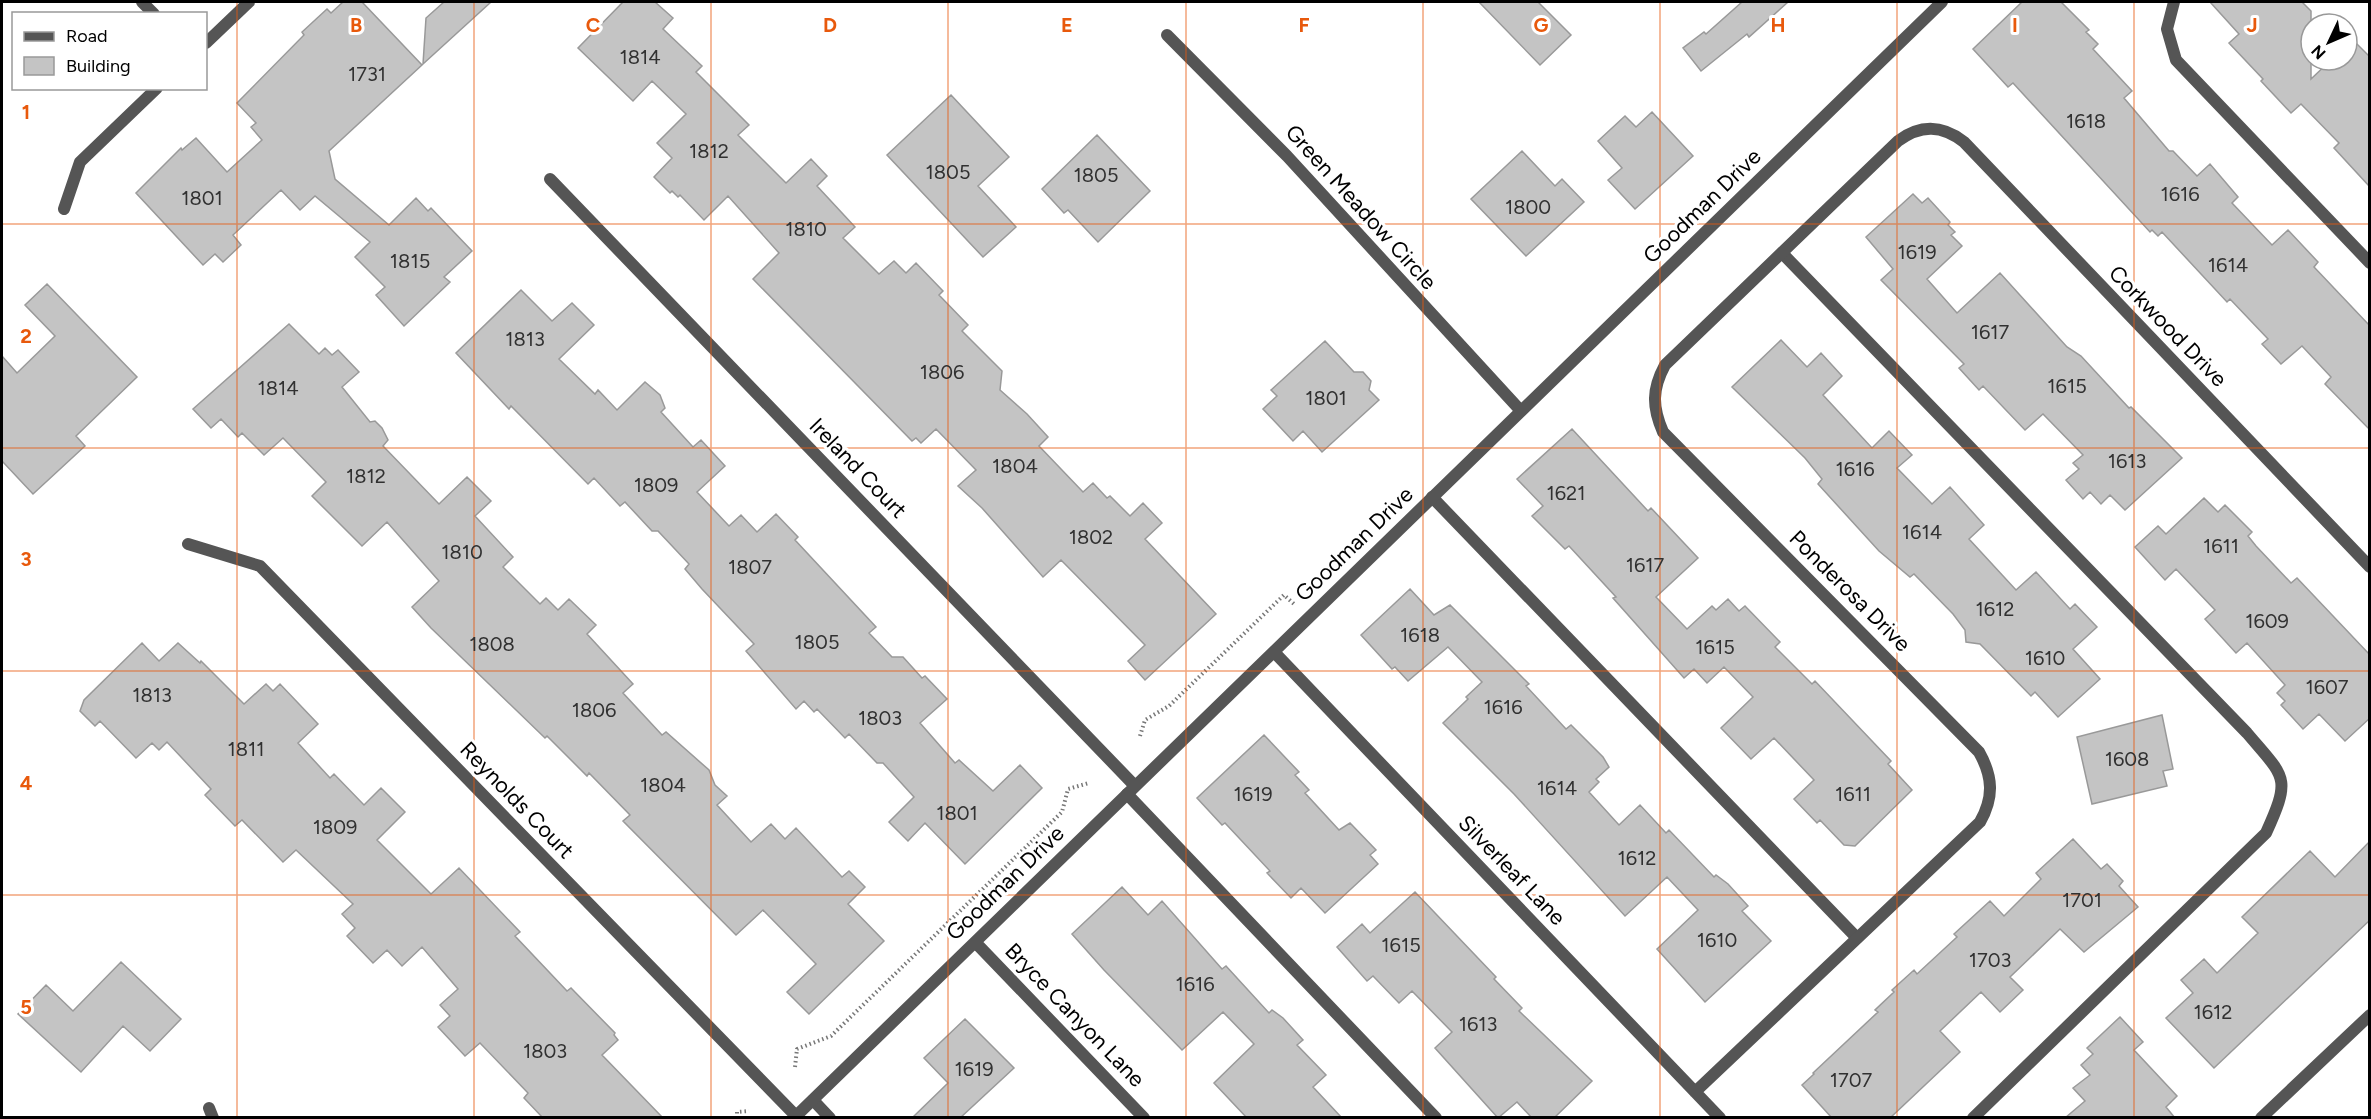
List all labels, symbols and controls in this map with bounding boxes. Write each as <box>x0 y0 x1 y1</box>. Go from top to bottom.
legend <box>12 12 207 90</box>
north arrow <box>2299 12 2359 72</box>
text: B <box>350 13 362 37</box>
text: C <box>586 13 600 37</box>
text: D <box>823 13 837 37</box>
text: E <box>1061 13 1073 37</box>
text: F <box>1298 13 1310 37</box>
text: G <box>1534 13 1549 37</box>
text: H <box>1771 13 1786 37</box>
text: I <box>2012 13 2018 37</box>
text: J <box>2246 13 2258 37</box>
text: Road <box>66 25 107 47</box>
text: N <box>2307 41 2330 63</box>
house number: 1814 <box>619 45 661 69</box>
text: Building <box>66 55 131 77</box>
house number: 1731 <box>348 62 386 86</box>
text: 1 <box>22 100 30 124</box>
house number: 1618 <box>2066 109 2106 133</box>
street label: Green Meadow Circle <box>1280 119 1442 295</box>
house number: 1812 <box>689 139 729 163</box>
street label: Goodman Drive <box>1637 143 1767 269</box>
house number: 1805 <box>926 160 970 184</box>
house number: 1805 <box>1074 163 1118 187</box>
house number: 1616 <box>2160 182 2200 206</box>
house number: 1801 <box>181 186 223 210</box>
house number: 1800 <box>1505 195 1551 219</box>
house number: 1810 <box>785 217 827 241</box>
house number: 1619 <box>1897 240 1937 264</box>
house number: 1815 <box>390 249 430 273</box>
house number: 1614 <box>2208 253 2248 277</box>
street label: Corkwood Drive <box>2103 260 2233 392</box>
house number: 1617 <box>1971 320 2010 344</box>
text: 2 <box>20 324 32 348</box>
house number: 1813 <box>505 327 545 351</box>
house number: 1806 <box>920 360 964 384</box>
house number: 1615 <box>2047 374 2087 398</box>
house number: 1814 <box>257 376 299 400</box>
house number: 1801 <box>1305 386 1347 410</box>
street label: Ireland Court <box>804 412 912 524</box>
house number: 1613 <box>2108 449 2146 473</box>
house number: 1804 <box>992 454 1038 478</box>
house number: 1616 <box>1835 457 1875 481</box>
house number: 1812 <box>346 464 386 488</box>
house number: 1809 <box>634 473 678 497</box>
street label: Goodman Drive <box>1289 481 1419 607</box>
house number: 1621 <box>1546 481 1586 505</box>
house number: 1614 <box>1902 520 1942 544</box>
house number: 1802 <box>1069 525 1113 549</box>
street label: Ponderosa Drive <box>1784 525 1916 657</box>
house number: 1611 <box>2203 534 2239 558</box>
house number: 1810 <box>441 540 483 564</box>
text: 3 <box>20 547 32 571</box>
house number: 1617 <box>1626 553 1665 577</box>
house number: 1807 <box>728 555 772 579</box>
house number: 1612 <box>1975 597 2015 621</box>
house number: 1609 <box>2245 609 2289 633</box>
house number: 1618 <box>1400 623 1440 647</box>
house number: 1805 <box>795 630 839 654</box>
house number: 1808 <box>469 632 515 656</box>
house number: 1615 <box>1695 635 1735 659</box>
house number: 1610 <box>2025 646 2065 670</box>
house number: 1607 <box>2305 675 2349 699</box>
house number: 1813 <box>132 683 172 707</box>
house number: 1616 <box>1483 695 1523 719</box>
house number: 1806 <box>572 698 616 722</box>
house number: 1803 <box>858 706 902 730</box>
street label: Reynolds Court <box>454 736 580 864</box>
house number: 1811 <box>227 737 265 761</box>
house number: 1608 <box>2105 747 2149 771</box>
text: 4 <box>20 771 33 795</box>
house number: 1804 <box>640 773 686 797</box>
house number: 1614 <box>1537 776 1577 800</box>
house number: 1619 <box>1233 782 1273 806</box>
house number: 1611 <box>1835 782 1871 806</box>
house number: 1801 <box>936 801 978 825</box>
street label: Silverleaf Lane <box>1453 809 1571 931</box>
house number: 1809 <box>313 815 357 839</box>
street label: Goodman Drive <box>940 820 1070 946</box>
house number: 1612 <box>1617 846 1657 870</box>
house number: 1701 <box>2062 888 2102 912</box>
house number: 1610 <box>1697 928 1737 952</box>
house number: 1615 <box>1381 933 1421 957</box>
street label: Bryce Canyon Lane <box>999 937 1151 1093</box>
house number: 1703 <box>1969 948 2011 972</box>
house number: 1616 <box>1175 972 1215 996</box>
text: 5 <box>20 995 32 1019</box>
house number: 1612 <box>2193 1000 2233 1024</box>
house number: 1613 <box>1459 1012 1497 1036</box>
house number: 1803 <box>523 1039 567 1063</box>
house number: 1619 <box>954 1057 994 1081</box>
house number: 1707 <box>1830 1068 1873 1092</box>

